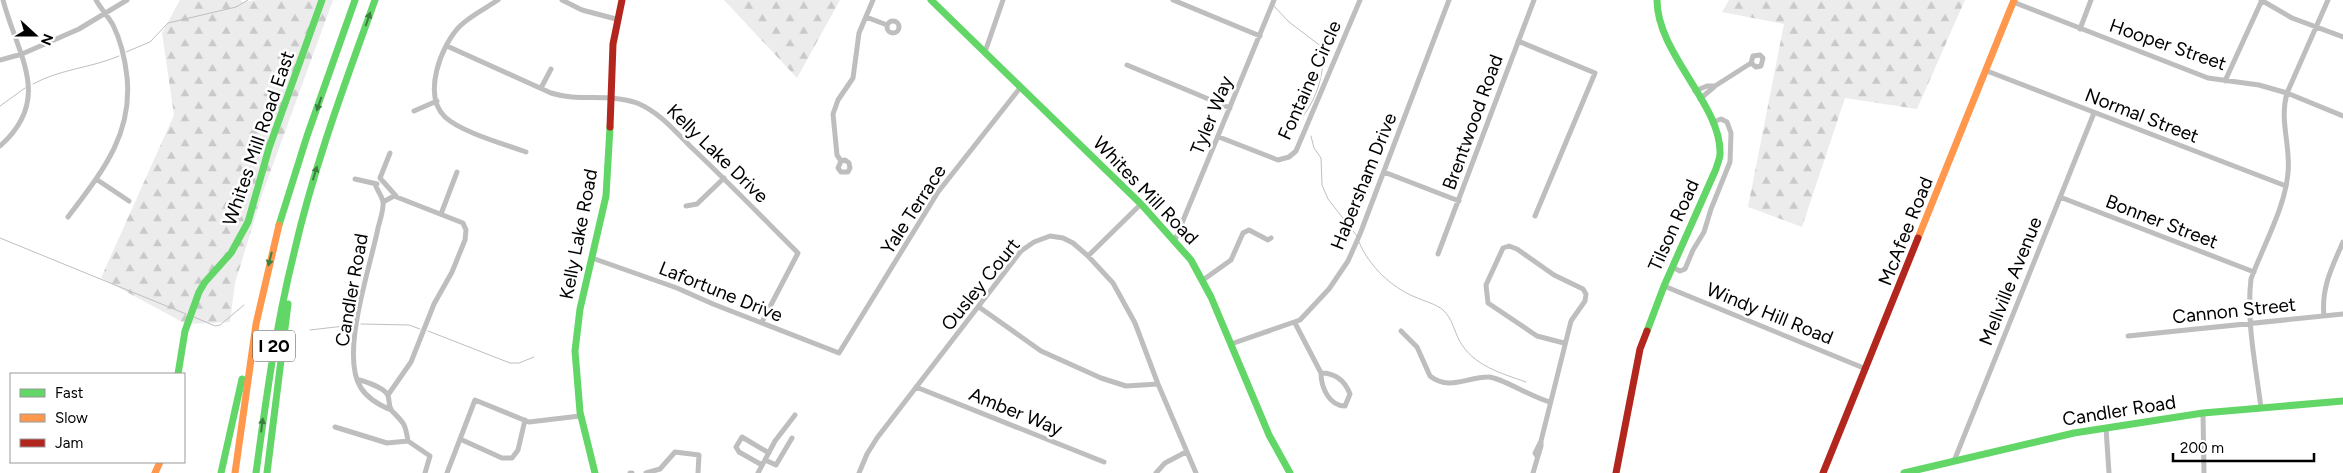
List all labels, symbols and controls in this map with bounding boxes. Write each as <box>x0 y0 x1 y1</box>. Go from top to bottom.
north arrow <box>10 10 60 60</box>
one-way arrow <box>365 12 372 27</box>
street label: Hooper Street <box>2106 14 2229 75</box>
street label: Fontaine Circle <box>1273 17 1346 143</box>
text: N <box>37 31 57 48</box>
street label: Whites Mill Road East <box>218 48 299 229</box>
street label: Brentwood Road <box>1437 51 1508 193</box>
street label: Tyler Way <box>1185 72 1238 158</box>
street label: Normal Street <box>2082 83 2202 148</box>
one-way arrow <box>315 97 323 112</box>
street label: Kelly Lake Drive <box>662 99 773 208</box>
street label: Habersham Drive <box>1325 109 1401 253</box>
street label: Whites Mill Road <box>1088 131 1203 249</box>
street label: Yale Terrace <box>876 160 951 258</box>
one-way arrow <box>312 166 320 181</box>
street label: Kelly Lake Road <box>555 167 602 301</box>
street label: McAfee Road <box>1873 173 1938 289</box>
street label: Tilson Road <box>1643 176 1704 275</box>
street label: Bonner Street <box>2102 189 2221 253</box>
street label: Mellville Avenue <box>1974 213 2047 349</box>
street label: Candler Road <box>330 232 373 348</box>
street label: Ousley Court <box>936 234 1025 335</box>
one-way arrow <box>266 251 274 266</box>
street label: Lafortune Drive <box>656 256 786 327</box>
street label: Windy Hill Road <box>1703 278 1836 349</box>
street label: Cannon Street <box>2171 293 2297 328</box>
road number: I 20 <box>253 331 295 362</box>
legend <box>10 373 185 463</box>
street label: Amber Way <box>966 382 1066 441</box>
text: Fast <box>55 384 84 402</box>
street label: Candler Road <box>2061 390 2177 431</box>
text: Slow <box>55 409 88 427</box>
one-way arrow <box>258 416 266 432</box>
scale bar <box>2173 430 2314 462</box>
text: Jam <box>55 434 83 452</box>
text: 200 m <box>2180 439 2224 457</box>

